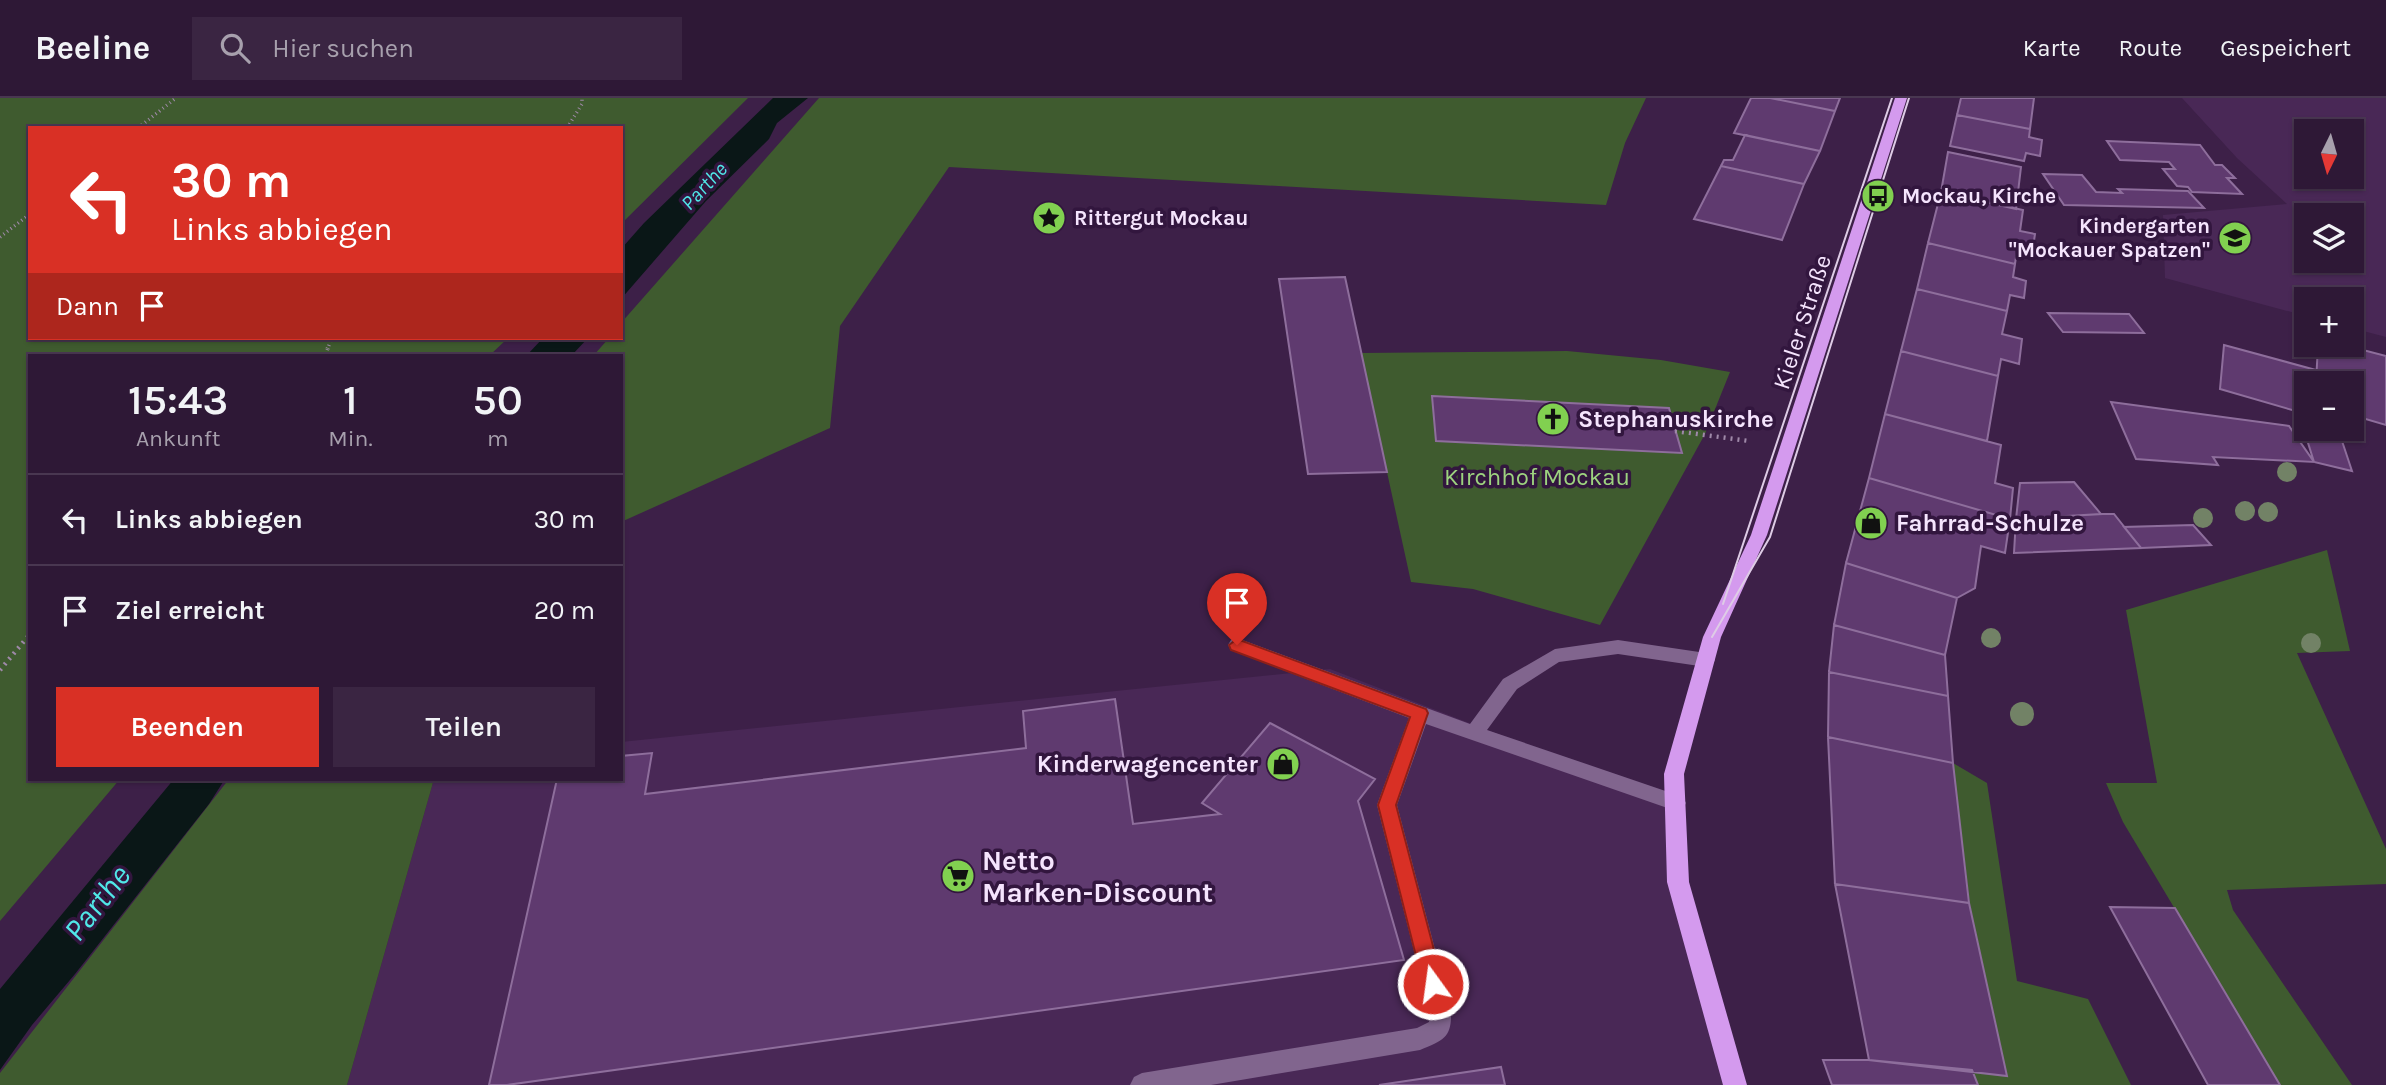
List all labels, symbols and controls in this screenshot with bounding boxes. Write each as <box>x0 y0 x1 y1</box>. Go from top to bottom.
search box <box>192 17 682 80</box>
text: Beeline <box>35 29 150 67</box>
icon: search <box>216 29 254 67</box>
text: Hier suchen <box>272 33 414 64</box>
text: Karte <box>2023 34 2081 62</box>
text: Route <box>2119 34 2182 62</box>
text: Gespeichert <box>2220 34 2351 62</box>
north arrow <box>2294 119 2364 189</box>
map controls <box>2294 119 2364 441</box>
text: 30 m <box>171 152 291 209</box>
icon: left <box>56 154 147 245</box>
water label: Parthe <box>676 157 732 215</box>
bus stop icon: Mockau, Kirche <box>1859 177 1897 215</box>
place label: Mockau, Kirche <box>1902 184 2056 208</box>
place icon: Rittergut Mockau <box>1030 199 1068 237</box>
button: layers <box>2294 203 2364 273</box>
place label: Rittergut Mockau <box>1074 206 1248 230</box>
text: Links abbiegen <box>171 211 393 248</box>
place label: Kindergarten "Mockauer Spatzen" <box>2009 214 2210 262</box>
school or university icon: Kindergarten "Mockauer Spatzen" <box>2216 219 2254 257</box>
street label: Kieler Straße <box>1767 251 1837 393</box>
icon: arrive <box>133 287 171 325</box>
button: + <box>2294 287 2364 357</box>
text: Dann <box>56 291 119 322</box>
button: − <box>2294 371 2364 441</box>
text: 15:43 <box>128 375 228 425</box>
text: 1 <box>343 375 358 425</box>
text: 50 <box>473 375 523 425</box>
church icon: Stephanuskirche <box>1534 400 1572 438</box>
place label: Stephanuskirche <box>1578 405 1774 433</box>
text: Ankunft <box>136 425 220 452</box>
text: Min. <box>328 425 373 452</box>
text: m <box>487 425 509 452</box>
park label: Kirchhof Mockau <box>1444 463 1630 491</box>
icon: left <box>56 501 94 539</box>
text: Links abbiegen <box>115 504 303 535</box>
text: 30 m <box>534 504 595 535</box>
shop icon: Fahrrad-Schulze <box>1852 504 1890 542</box>
place label: Fahrrad-Schulze <box>1896 509 2084 537</box>
pin <box>1207 573 1267 645</box>
icon: arrive <box>1218 584 1256 622</box>
icon: arrive <box>56 592 94 630</box>
text: Ziel erreicht <box>115 595 265 626</box>
text: 20 m <box>534 595 595 626</box>
button: Beenden <box>56 687 319 767</box>
button: Teilen <box>333 687 595 767</box>
shop icon: Kinderwagencenter <box>1264 745 1302 783</box>
place label: Kinderwagencenter <box>1037 750 1259 778</box>
place label: Netto Marken-Discount <box>982 844 1213 909</box>
supermarket icon: Netto Marken-Discount <box>939 857 977 895</box>
water label: Parthe <box>56 858 138 948</box>
position arrow <box>1396 947 1470 1021</box>

